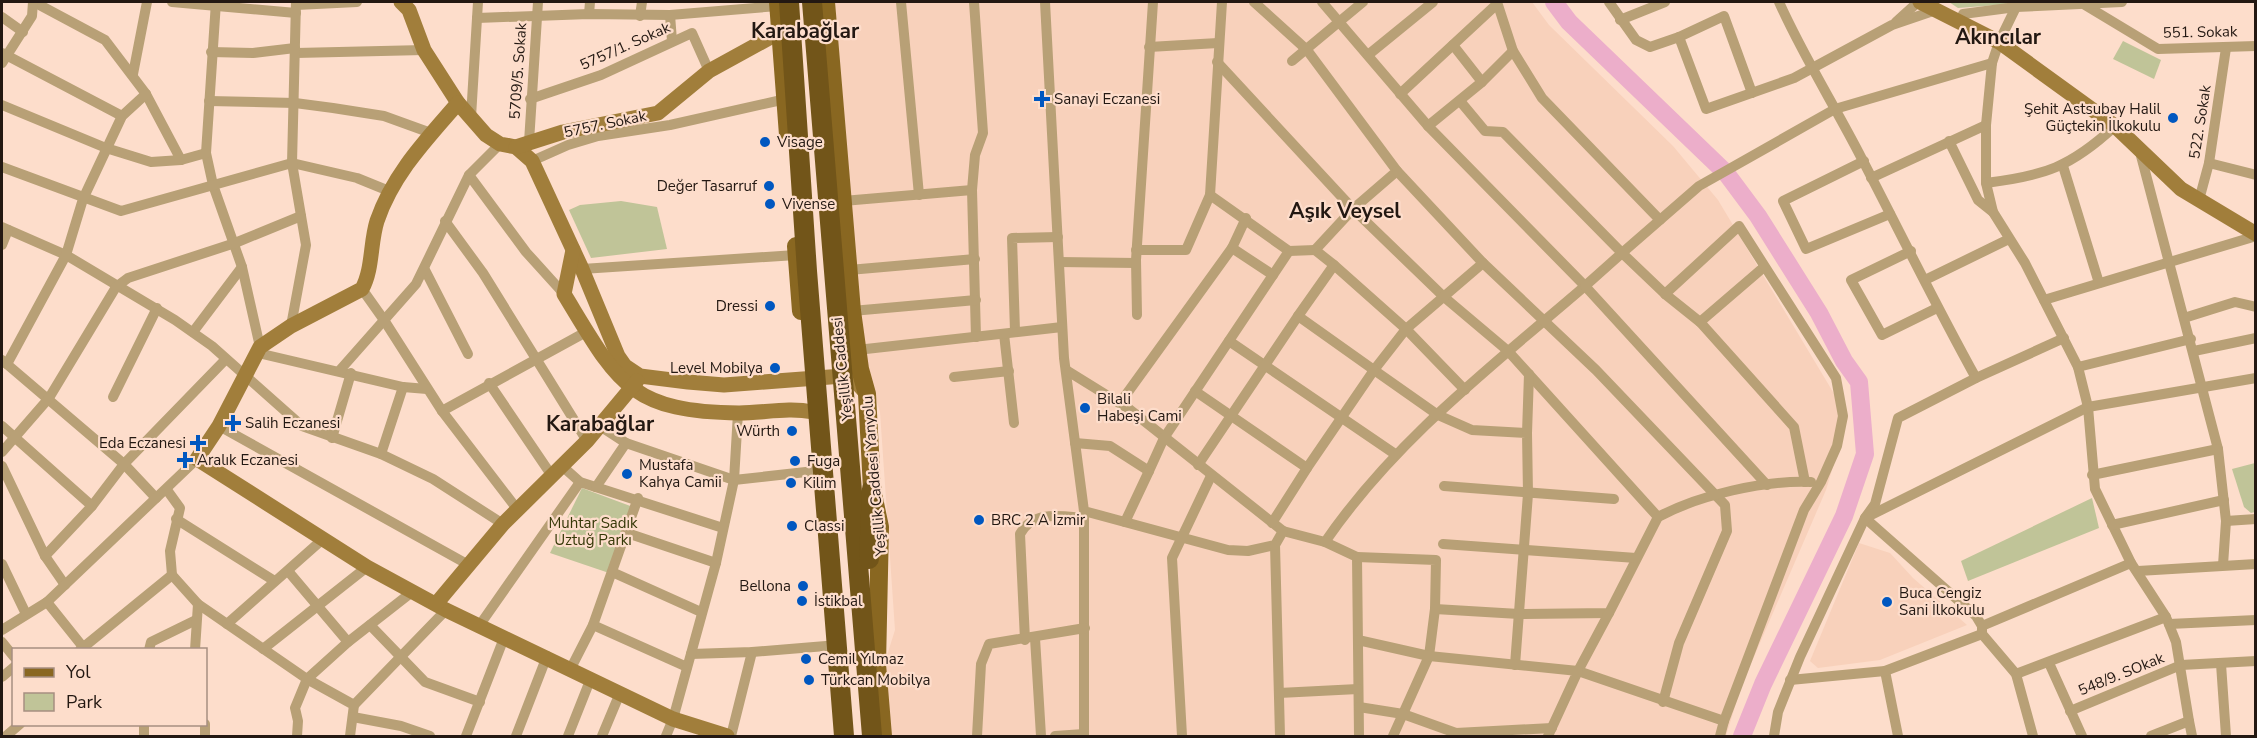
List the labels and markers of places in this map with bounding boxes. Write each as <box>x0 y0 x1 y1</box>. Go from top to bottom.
place label: Sanayi Eczanesi <box>1054 89 1160 109</box>
marker: Sanayi Eczanesi <box>1035 92 1049 106</box>
place label: Şehit Astsubay Halil Güçtekin İlkokulu <box>2024 99 2162 136</box>
marker: Şehit Astsubay Halil Güçtekin İlkokulu <box>2166 111 2180 125</box>
place label: Visage <box>776 132 823 152</box>
marker: Visage <box>758 135 772 149</box>
place label: Değer Tasarruf <box>657 176 758 196</box>
marker: Değer Tasarruf <box>762 179 776 193</box>
place label: Vivense <box>781 194 835 214</box>
marker: Vivense <box>763 197 777 211</box>
place label: Dressi <box>716 296 758 316</box>
marker: Dressi <box>763 299 777 313</box>
place label: Level Mobilya <box>670 358 763 378</box>
marker: Level Mobilya <box>768 361 782 375</box>
place label: Bilali Habeşi Cami <box>1097 389 1182 426</box>
marker: Bilali Habeşi Cami <box>1078 401 1092 415</box>
place label: Salih Eczanesi <box>245 413 340 433</box>
marker: Salih Eczanesi <box>226 416 240 430</box>
place label: Würth <box>736 421 780 441</box>
marker: Würth <box>785 424 799 438</box>
place label: Eda Eczanesi <box>99 433 186 453</box>
marker: Eda Eczanesi <box>191 436 205 450</box>
place label: Aralık Eczanesi <box>197 450 298 470</box>
place label: Fuga <box>807 451 840 471</box>
marker: Aralık Eczanesi <box>178 453 192 467</box>
marker: Fuga <box>788 454 802 468</box>
place label: Mustafa Kahya Camii <box>639 455 722 492</box>
marker: Mustafa Kahya Camii <box>620 467 634 481</box>
place label: Kilim <box>803 473 837 493</box>
marker: Kilim <box>784 476 798 490</box>
place label: BRC 2 A İzmir <box>991 510 1086 530</box>
marker: BRC 2 A İzmir <box>972 513 986 527</box>
place label: Classi <box>804 516 844 536</box>
marker: Classi <box>785 519 799 533</box>
place label: Bellona <box>739 576 791 596</box>
marker: Bellona <box>796 579 810 593</box>
place label: Buca Cengiz Sani İlkokulu <box>1899 583 1985 620</box>
place label: İstikbal <box>814 591 863 611</box>
marker: İstikbal <box>795 594 809 608</box>
marker: Buca Cengiz Sani İlkokulu <box>1880 595 1894 609</box>
place label: Cemil Yılmaz <box>818 649 904 669</box>
marker: Cemil Yılmaz <box>799 652 813 666</box>
place label: Türkcan Mobilya <box>821 670 930 690</box>
marker: Türkcan Mobilya <box>802 673 816 687</box>

